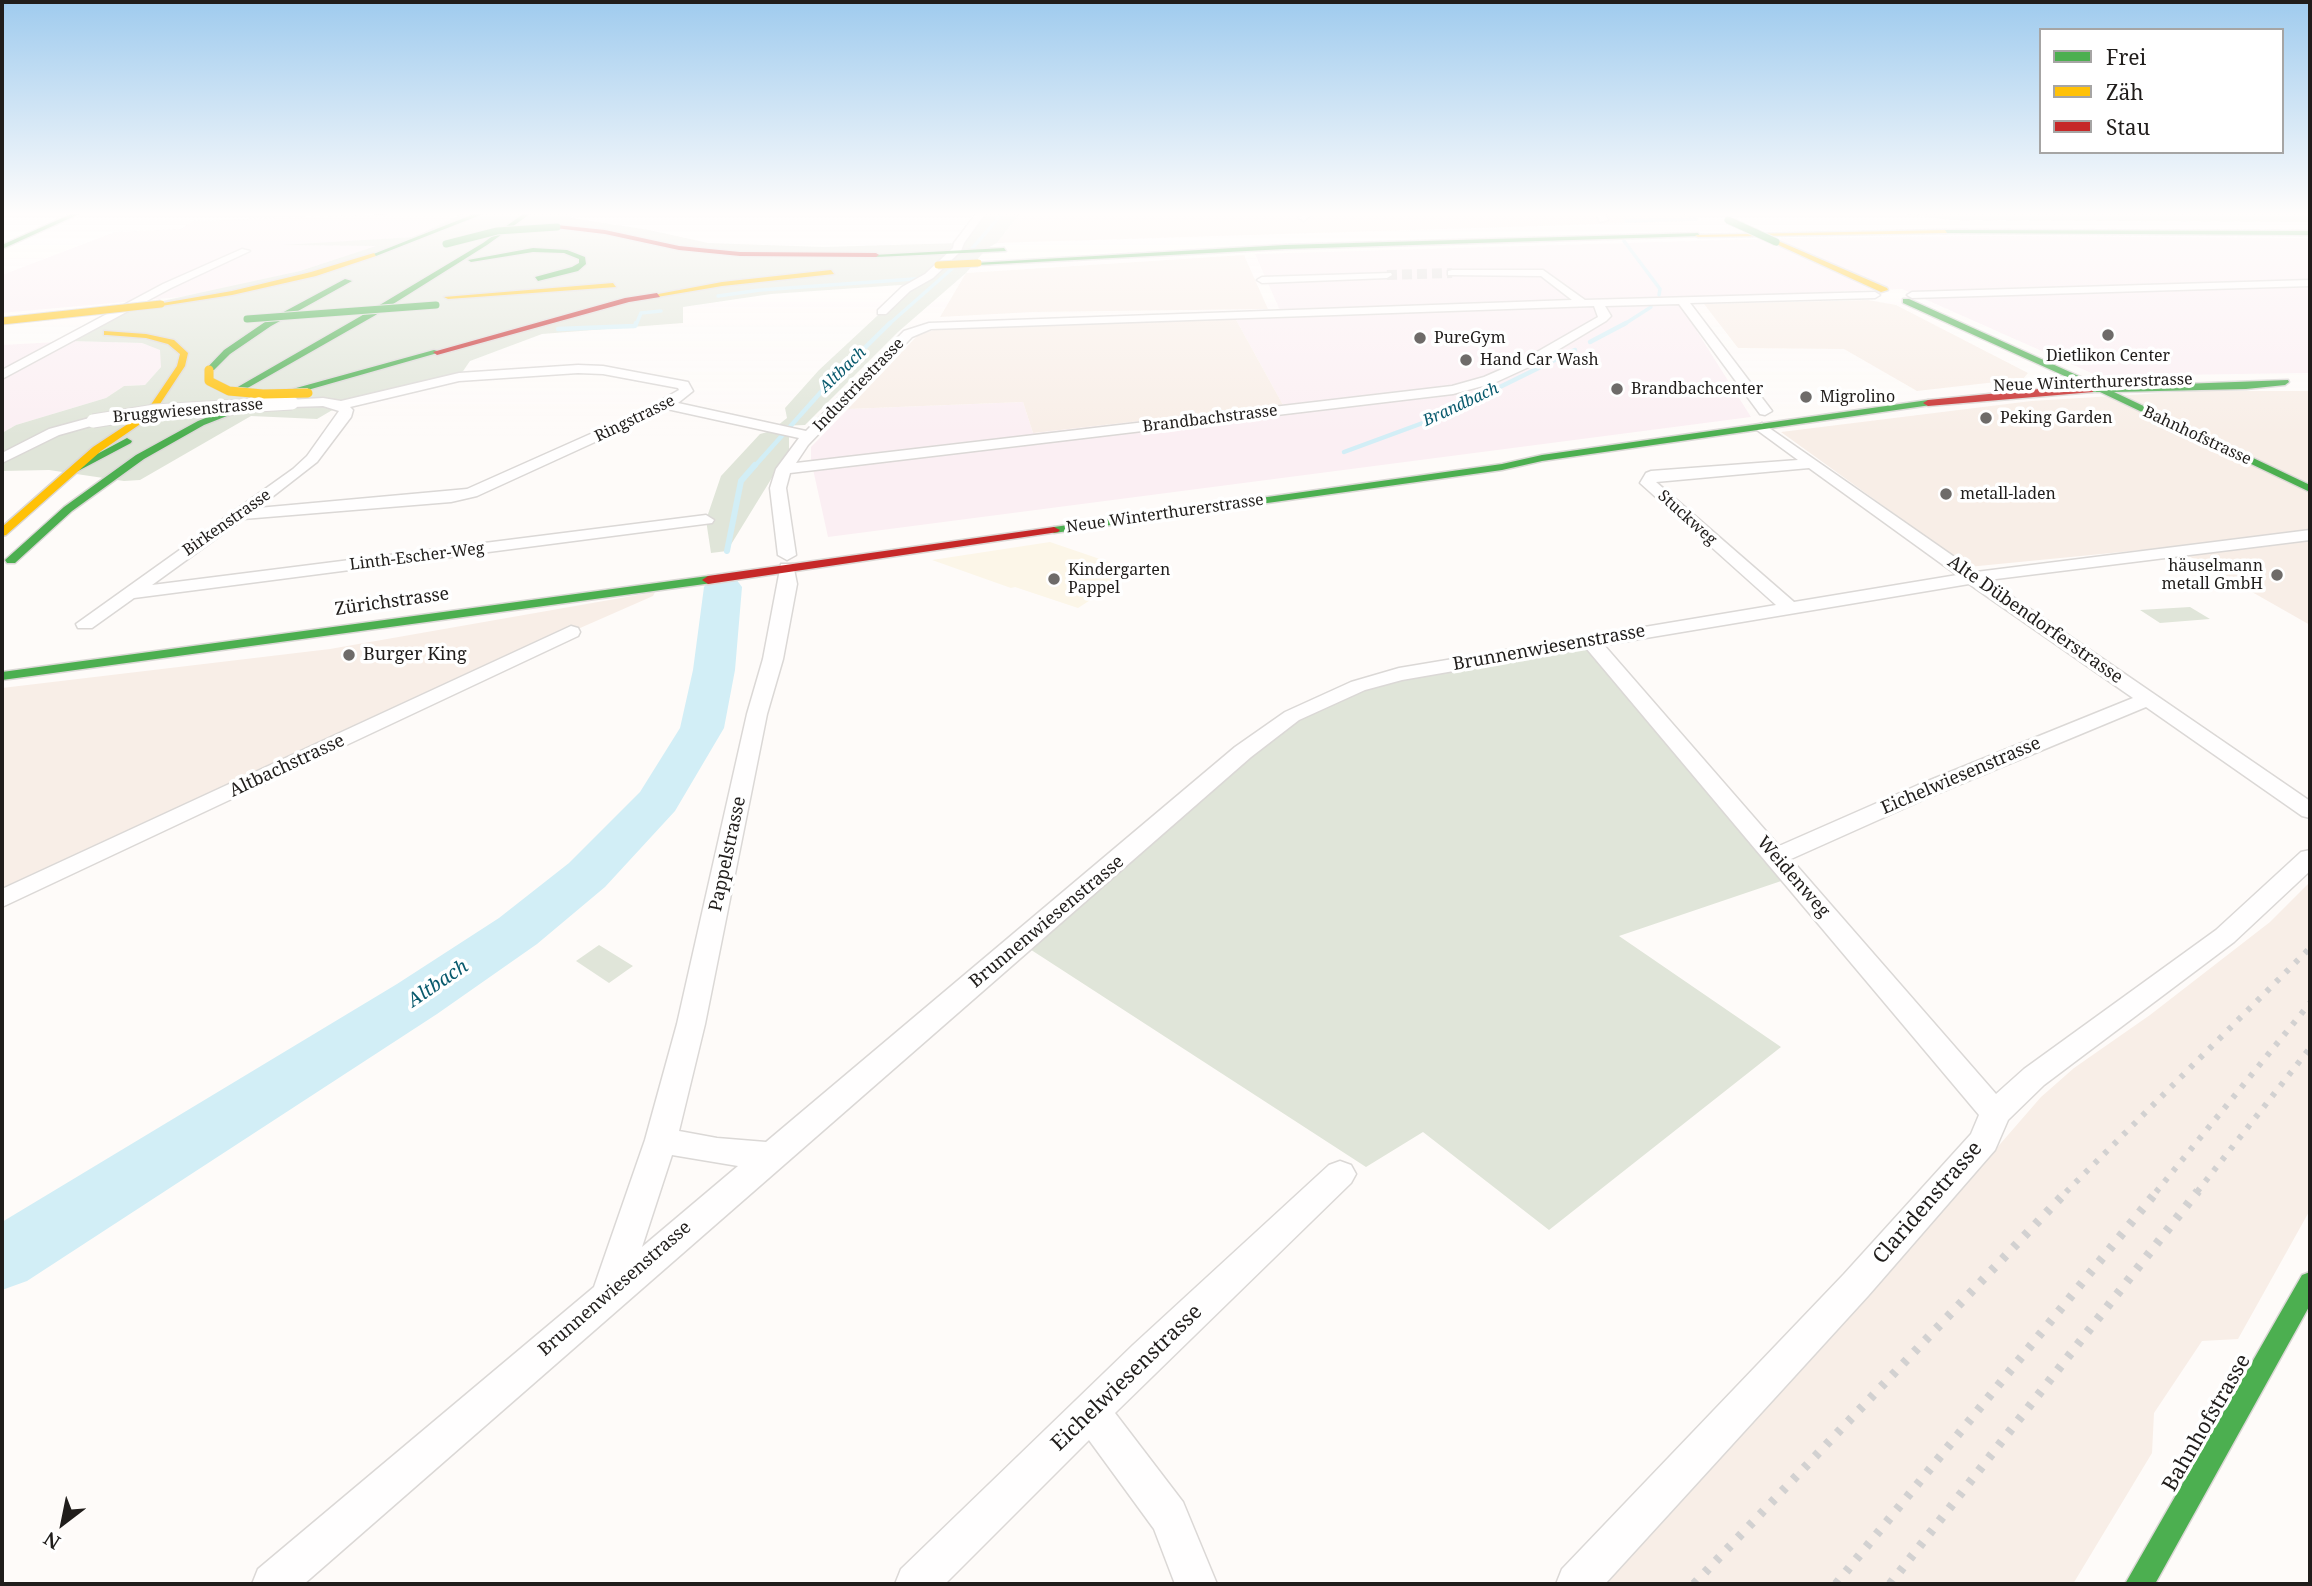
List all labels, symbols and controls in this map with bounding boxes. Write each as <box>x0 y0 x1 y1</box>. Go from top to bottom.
legend <box>2039 28 2284 154</box>
text: Frei <box>2106 43 2146 71</box>
text: Zäh <box>2106 78 2144 106</box>
text: Stau <box>2106 113 2150 141</box>
marker: Dietlikon Center <box>2100 327 2116 343</box>
place label: PureGym <box>1434 328 1506 348</box>
marker: PureGym <box>1412 330 1428 346</box>
street label: Industriestrasse <box>810 334 908 436</box>
water label: Altbach <box>816 343 870 397</box>
place label: Dietlikon Center <box>2046 346 2170 366</box>
place label: Hand Car Wash <box>1480 350 1599 370</box>
marker: Hand Car Wash <box>1458 352 1474 368</box>
street label: Neue Winterthurerstrasse <box>1993 370 2193 396</box>
water label: Brandbach <box>1420 379 1502 431</box>
place label: Brandbachcenter <box>1631 379 1763 399</box>
marker: Brandbachcenter <box>1609 381 1625 397</box>
place label: Migrolino <box>1820 387 1895 407</box>
marker: Migrolino <box>1798 389 1814 405</box>
street label: Ringstrasse <box>592 391 678 447</box>
street label: Bruggwiesenstrasse <box>112 395 264 427</box>
street label: Brandbachstrasse <box>1141 401 1279 437</box>
street label: Bahnhofstrasse <box>2140 403 2254 469</box>
place label: Peking Garden <box>2000 408 2112 428</box>
marker: Peking Garden <box>1978 410 1994 426</box>
place label: metall-laden <box>1960 484 2056 504</box>
street label: Birkenstrasse <box>179 486 275 560</box>
marker: metall-laden <box>1938 486 1954 502</box>
street label: Stuckweg <box>1654 487 1720 549</box>
street label: Neue Winterthurerstrasse <box>1065 491 1265 537</box>
street label: Linth-Escher-Weg <box>349 539 485 575</box>
street label: Alte Dübendorferstrasse <box>1943 551 2127 689</box>
place label: häuselmann metall GmbH <box>2162 556 2263 594</box>
place label: Kindergarten Pappel <box>1068 560 1170 598</box>
marker: häuselmann metall GmbH <box>2269 567 2285 583</box>
marker: Kindergarten Pappel <box>1046 571 1062 587</box>
street label: Zürichstrasse <box>333 583 451 621</box>
street label: Brunnenwiesenstrasse <box>1451 620 1647 676</box>
place label: Burger King <box>363 644 467 666</box>
marker: Burger King <box>341 647 357 663</box>
street label: Altbachstrasse <box>226 730 348 802</box>
street label: Eichelwiesenstrasse <box>1878 733 2044 819</box>
street label: Pappelstrasse <box>705 795 751 913</box>
street label: Weidenweg <box>1752 832 1834 922</box>
street label: Brunnenwiesenstrasse <box>965 851 1129 993</box>
water label: Altbach <box>403 955 473 1013</box>
street label: Claridenstrasse <box>1868 1137 1988 1269</box>
street label: Brunnenwiesenstrasse <box>534 1217 696 1361</box>
street label: Eichelwiesenstrasse <box>1046 1300 1208 1456</box>
street label: Bahnhofstrasse <box>2158 1350 2256 1496</box>
north arrow <box>28 1488 98 1558</box>
text: N <box>39 1526 65 1556</box>

